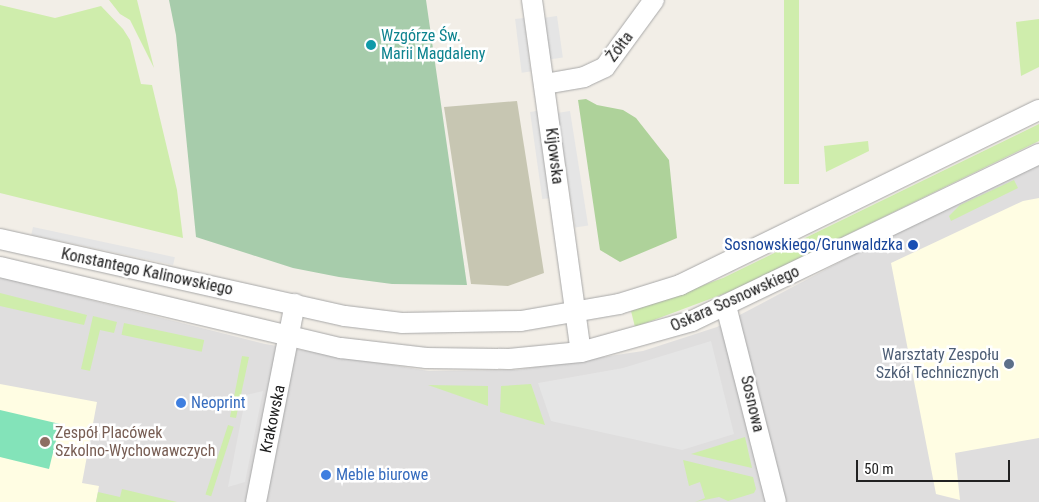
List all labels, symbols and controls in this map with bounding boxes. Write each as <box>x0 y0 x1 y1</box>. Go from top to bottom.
place label: Wzgórze Św. Marii Magdaleny <box>381 26 485 64</box>
street label: Żółta <box>603 28 637 66</box>
marker: Wzgórze Św. Marii Magdaleny <box>365 39 377 51</box>
street label: Kijowska <box>541 127 567 185</box>
place label: Sosnowskiego/Grunwaldzka <box>724 235 903 255</box>
marker: Sosnowskiego/Grunwaldzka <box>907 239 919 251</box>
street label: Konstantego Kalinowskiego <box>59 244 235 300</box>
street label: Oskara Sosnowskiego <box>668 262 802 336</box>
place label: Warsztaty Zespołu Szkół Technicznych <box>875 345 999 383</box>
marker: Warsztaty Zespołu Szkół Technicznych <box>1003 358 1015 370</box>
street label: Sosnowa <box>736 374 768 434</box>
street label: Krakowska <box>256 383 290 455</box>
place label: Neoprint <box>191 393 245 413</box>
marker: Neoprint <box>175 397 187 409</box>
place label: Zespół Placówek Szkolno-Wychowawczych <box>55 423 215 461</box>
marker: Zespół Placówek Szkolno-Wychowawczych <box>39 436 51 448</box>
scale bar <box>859 450 1013 482</box>
text: 50 m <box>864 460 894 478</box>
place label: Meble biurowe <box>336 465 428 485</box>
marker: Meble biurowe <box>320 469 332 481</box>

